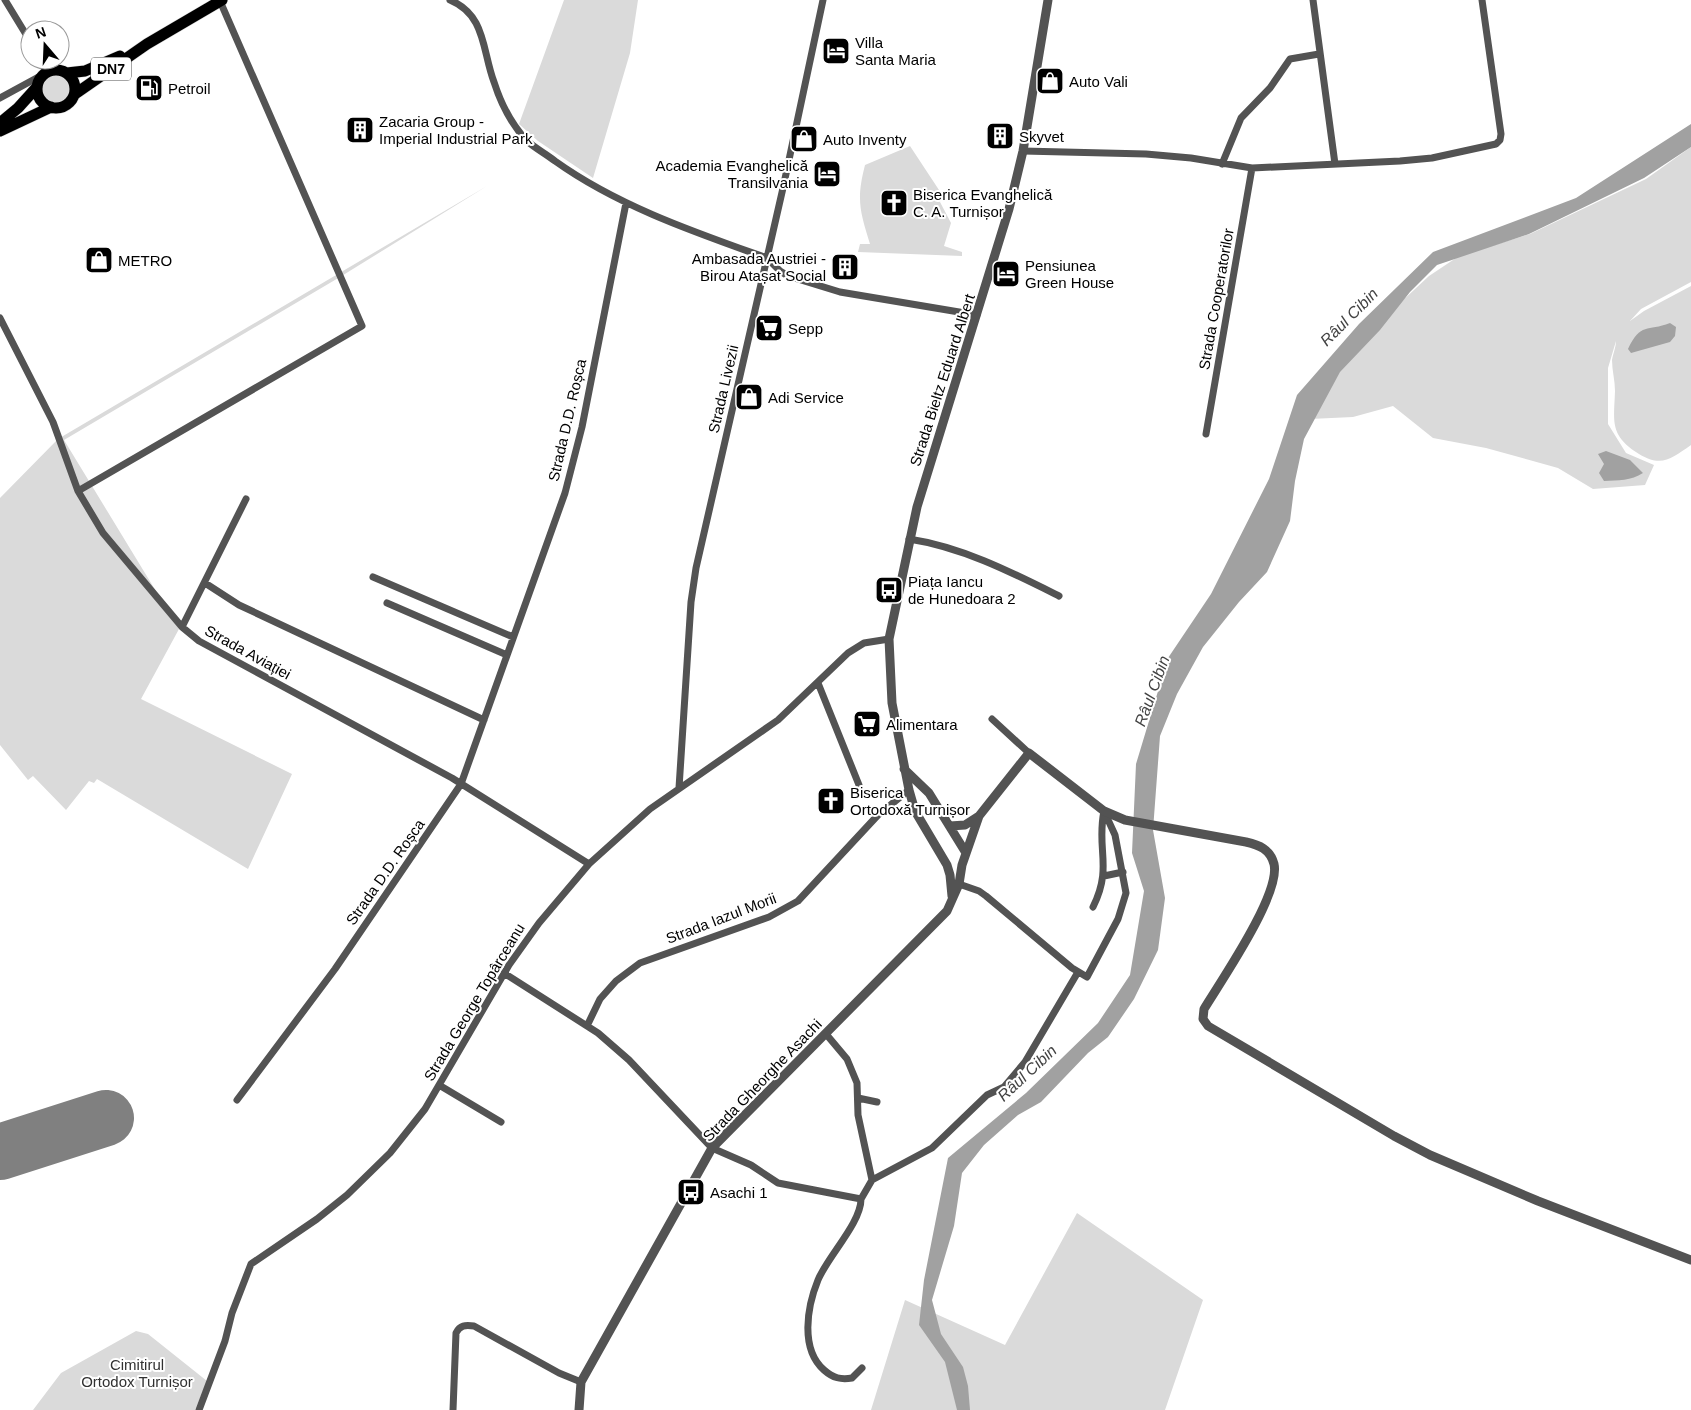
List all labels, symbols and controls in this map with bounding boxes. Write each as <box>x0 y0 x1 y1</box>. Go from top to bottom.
north arrow <box>20 20 70 70</box>
text: N <box>33 23 48 42</box>
place label: Villa Santa Maria <box>855 34 937 68</box>
hotel icon: Villa Santa Maria <box>821 36 851 66</box>
road number: DN7 <box>91 58 131 80</box>
shop icon: Auto Vali <box>1035 66 1065 96</box>
fuel station icon: Petroil <box>134 73 164 103</box>
place label: Auto Vali <box>1069 73 1128 90</box>
place label: Petroil <box>168 80 211 97</box>
place label: Zacaria Group - Imperial Industrial Park <box>379 113 533 147</box>
building icon: Zacaria Group - Imperial Industrial Park <box>345 115 375 145</box>
building icon: Skyvet <box>985 121 1015 151</box>
shop icon: Auto Inventy <box>789 124 819 154</box>
place label: Skyvet <box>1019 128 1065 145</box>
place label: Auto Inventy <box>823 131 907 148</box>
place label: Academia Evanghelică Transilvania <box>655 157 809 191</box>
hotel icon: Academia Evanghelică Transilvania <box>812 159 842 189</box>
place label: Biserica Evanghelică C. A. Turnișor <box>913 186 1053 220</box>
church icon: Biserica Evanghelică C. A. Turnișor <box>879 188 909 218</box>
street label: Strada Cooperatorilor <box>1195 227 1237 371</box>
shop icon: METRO <box>84 245 114 275</box>
place label: Ambasada Austriei - Birou Atașat Social <box>692 250 826 284</box>
place label: METRO <box>118 252 172 269</box>
building icon: Ambasada Austriei - Birou Atașat Social <box>830 252 860 282</box>
place label: Pensiunea Green House <box>1025 257 1114 291</box>
hotel icon: Pensiunea Green House <box>991 259 1021 289</box>
water label: Râul Cibin <box>1317 285 1381 349</box>
street label: Strada Bieltz Eduard Albert <box>906 291 978 468</box>
supermarket icon: Sepp <box>754 313 784 343</box>
place label: Sepp <box>788 320 823 337</box>
street label: Strada Livezii <box>705 343 741 435</box>
street label: Strada D.D. Roșca <box>545 357 589 483</box>
shop icon: Adi Service <box>734 382 764 412</box>
place label: Adi Service <box>768 389 844 406</box>
place label: Piața Iancu de Hunedoara 2 <box>908 573 1016 607</box>
bus stop icon: Piața Iancu de Hunedoara 2 <box>874 575 904 605</box>
street label: Strada Aviației <box>202 621 294 683</box>
water label: Râul Cibin <box>1131 653 1173 729</box>
supermarket icon: Alimentara <box>852 709 882 739</box>
place label: Alimentara <box>886 716 958 733</box>
place label: Biserica Ortodoxă Turnișor <box>850 784 970 818</box>
church icon: Biserica Ortodoxă Turnișor <box>816 786 846 816</box>
street label: Strada D.D. Roșca <box>342 815 428 928</box>
street label: Strada Iazul Morii <box>663 889 779 947</box>
street label: Strada George Topârceanu <box>420 920 528 1084</box>
street label: Strada Gheorghe Asachi <box>699 1015 825 1145</box>
water label: Râul Cibin <box>994 1042 1060 1104</box>
bus stop icon: Asachi 1 <box>676 1177 706 1207</box>
place label: Asachi 1 <box>710 1184 768 1201</box>
park label: Cimitirul Ortodox Turnișor <box>81 1356 193 1390</box>

